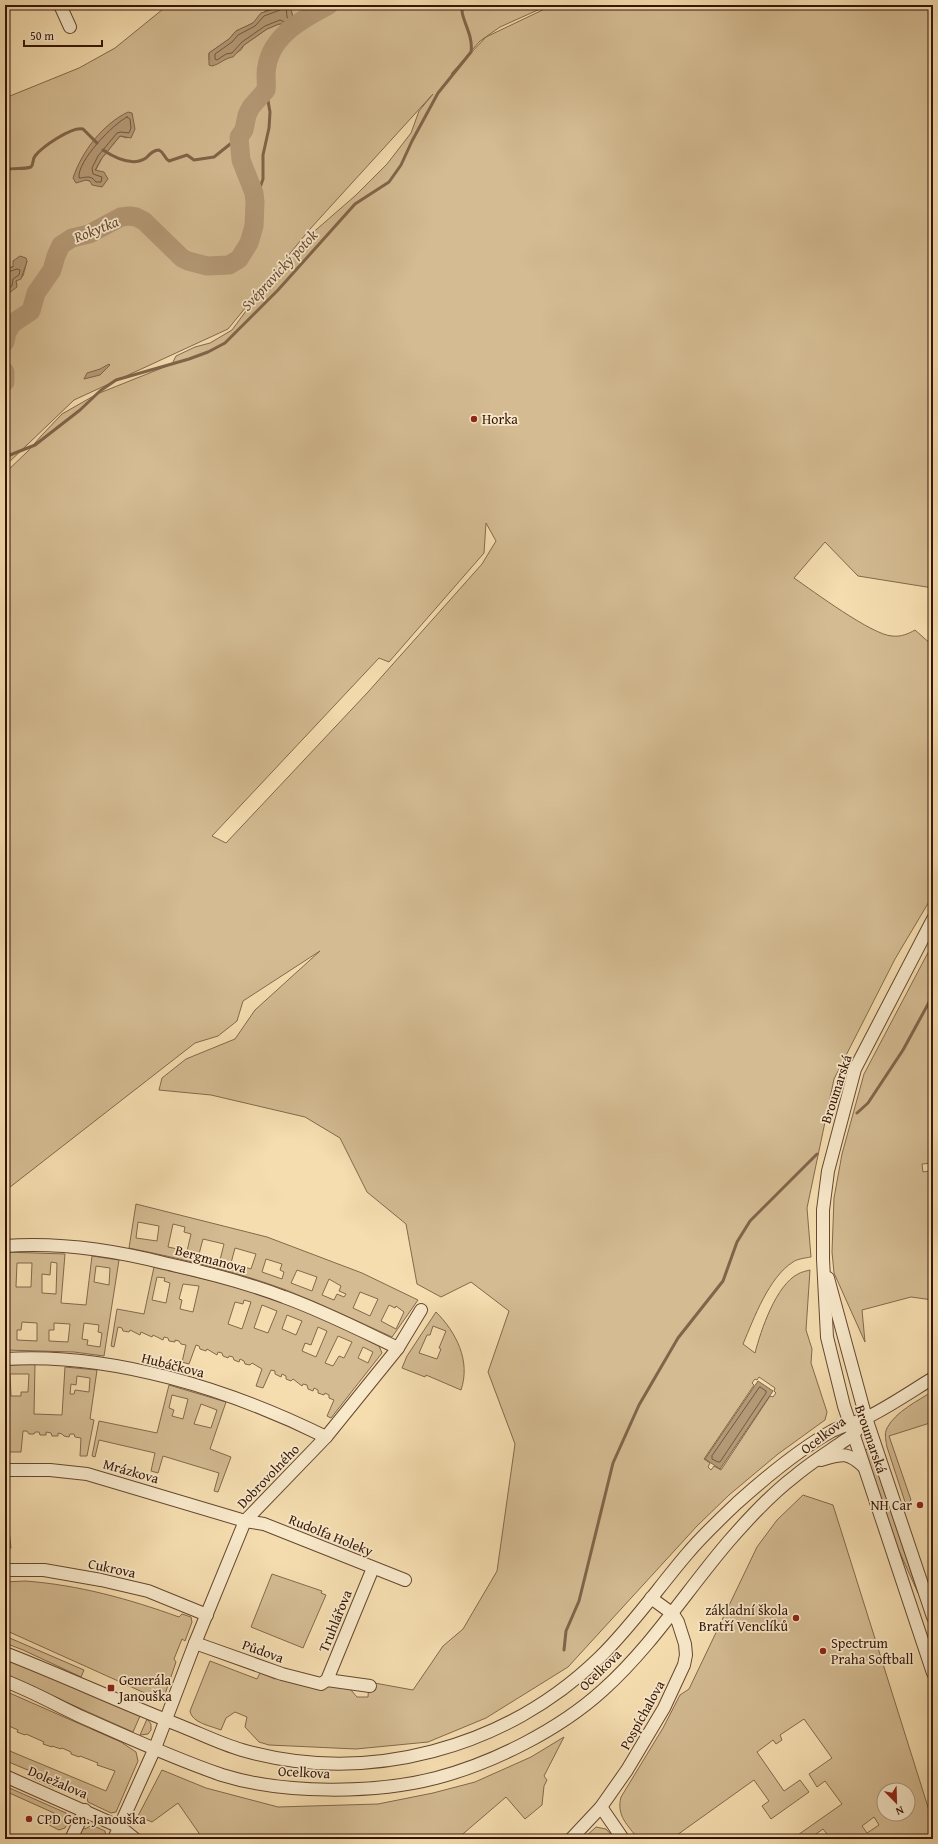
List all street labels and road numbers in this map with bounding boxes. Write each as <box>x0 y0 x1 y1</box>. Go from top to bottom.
street label: Broumarská <box>815 1052 857 1126</box>
street label: Bergmanova <box>173 1240 249 1278</box>
street label: Hubáčkova <box>140 1348 207 1383</box>
street label: Broumarská <box>850 1402 892 1476</box>
street label: Ocelkova <box>796 1411 850 1459</box>
street label: Dobrovolného <box>232 1439 304 1513</box>
street label: Mrázkova <box>101 1454 162 1489</box>
street label: Rudolfa Holeky <box>286 1509 376 1561</box>
street label: Cukrova <box>86 1553 138 1583</box>
street label: Truhlářova <box>313 1587 357 1655</box>
street label: Půdova <box>239 1634 287 1668</box>
street label: Ocelkova <box>574 1644 626 1695</box>
street label: Pospíchalova <box>615 1676 669 1753</box>
street label: Doležalova <box>25 1760 91 1804</box>
street label: Ocelkova <box>277 1761 331 1783</box>

